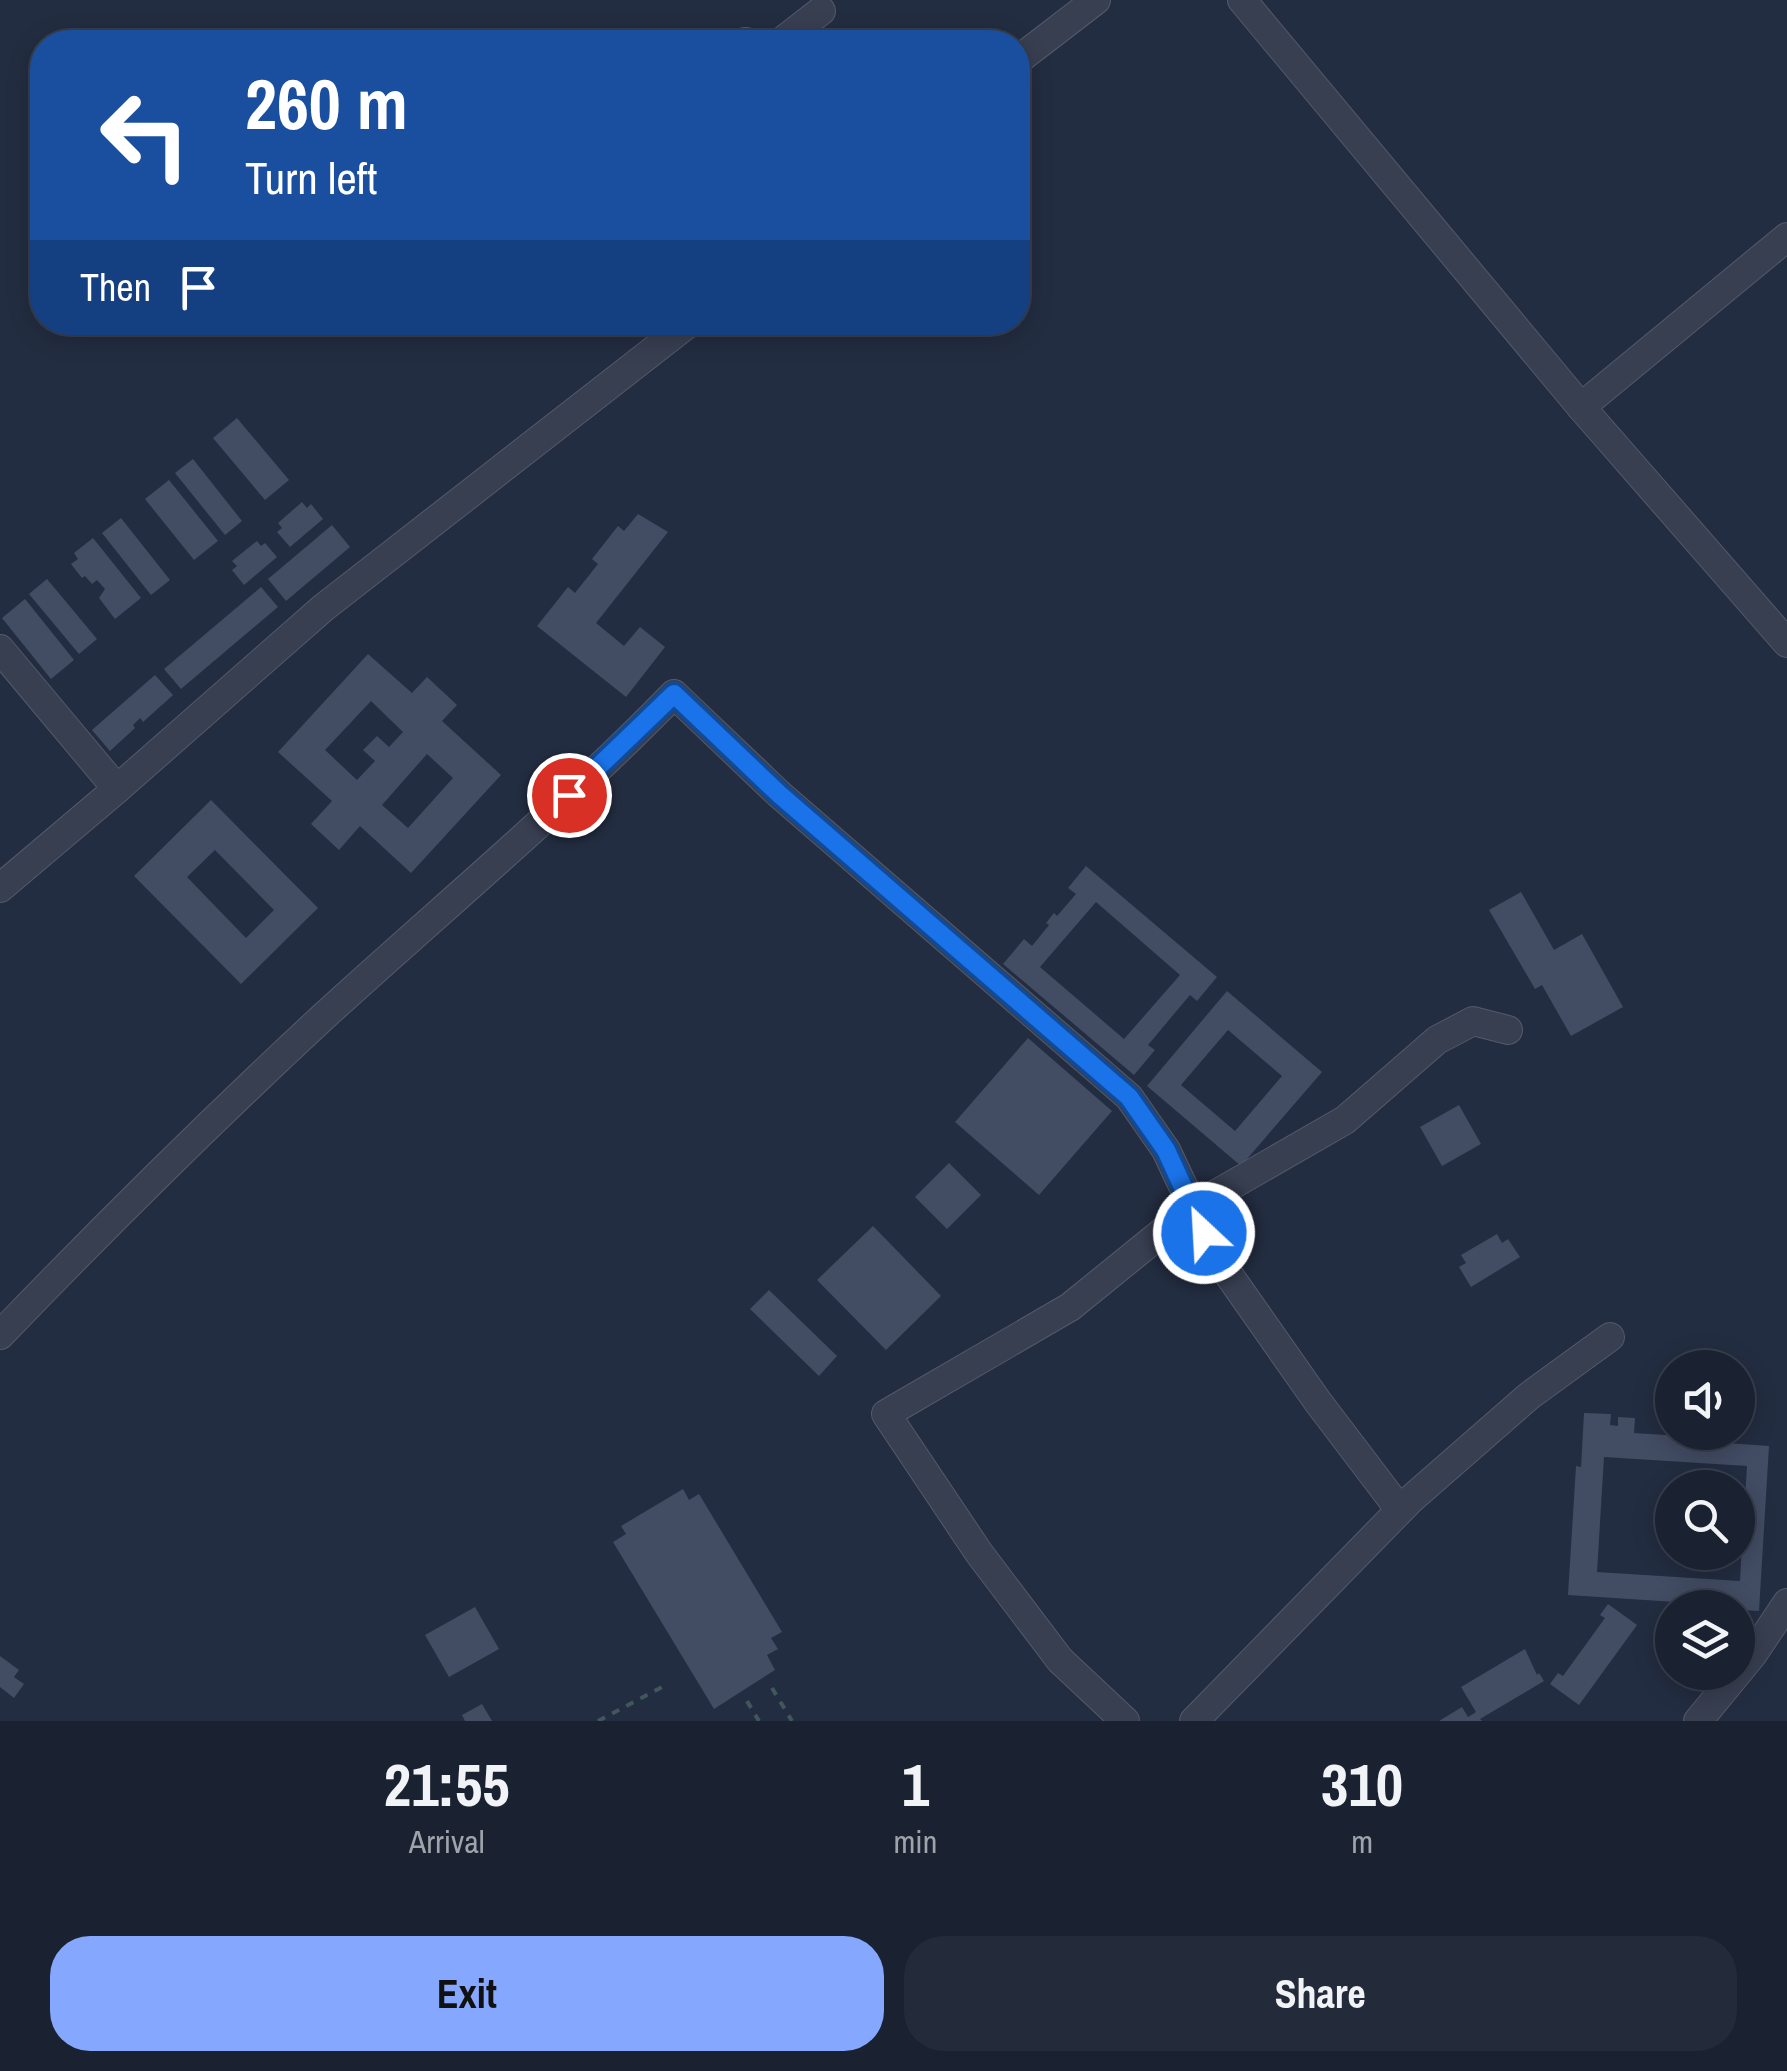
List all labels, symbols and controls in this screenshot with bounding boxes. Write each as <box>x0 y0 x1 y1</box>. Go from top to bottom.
text: 260 m <box>245 57 408 151</box>
icon: left <box>80 70 210 200</box>
text: Turn left <box>245 147 377 208</box>
icon: arrive <box>171 260 226 315</box>
text: Then <box>80 262 151 313</box>
pin <box>527 753 612 838</box>
icon: arrive <box>542 768 597 823</box>
position arrow <box>1152 1181 1256 1285</box>
map controls <box>1655 1350 1755 1690</box>
button: sound <box>1655 1350 1755 1450</box>
button: search <box>1655 1470 1755 1570</box>
button: layers <box>1655 1590 1755 1690</box>
text: 21:55 <box>384 1744 510 1825</box>
text: 1 <box>902 1744 929 1825</box>
text: 310 <box>1321 1744 1403 1825</box>
text: Arrival <box>409 1820 485 1863</box>
text: min <box>893 1820 937 1863</box>
text: m <box>1351 1820 1373 1863</box>
button: Exit <box>50 1936 884 2051</box>
button: Share <box>904 1936 1737 2051</box>

